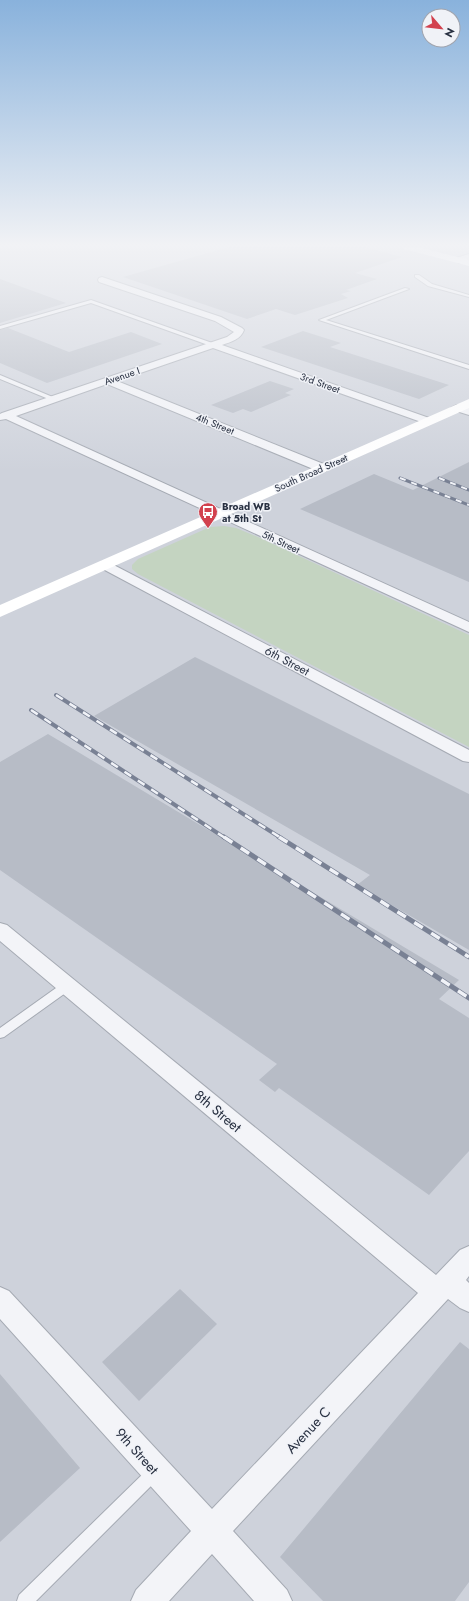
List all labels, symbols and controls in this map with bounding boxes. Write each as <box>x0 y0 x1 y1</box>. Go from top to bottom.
north arrow <box>421 8 461 48</box>
text: N <box>441 25 459 40</box>
street label: Avenue I <box>102 363 142 389</box>
street label: 3rd Street <box>298 369 343 397</box>
street label: 4th Street <box>193 409 237 439</box>
street label: South Broad Street <box>272 450 350 496</box>
place label: Broad WB at 5th St <box>222 499 271 526</box>
bus stop icon: Broad WB at 5th St <box>197 501 219 529</box>
street label: 5th Street <box>260 527 303 558</box>
street label: 6th Street <box>261 642 313 680</box>
street label: 8th Street <box>190 1085 246 1137</box>
street label: Avenue C <box>281 1402 335 1458</box>
street label: 9th Street <box>111 1423 164 1479</box>

